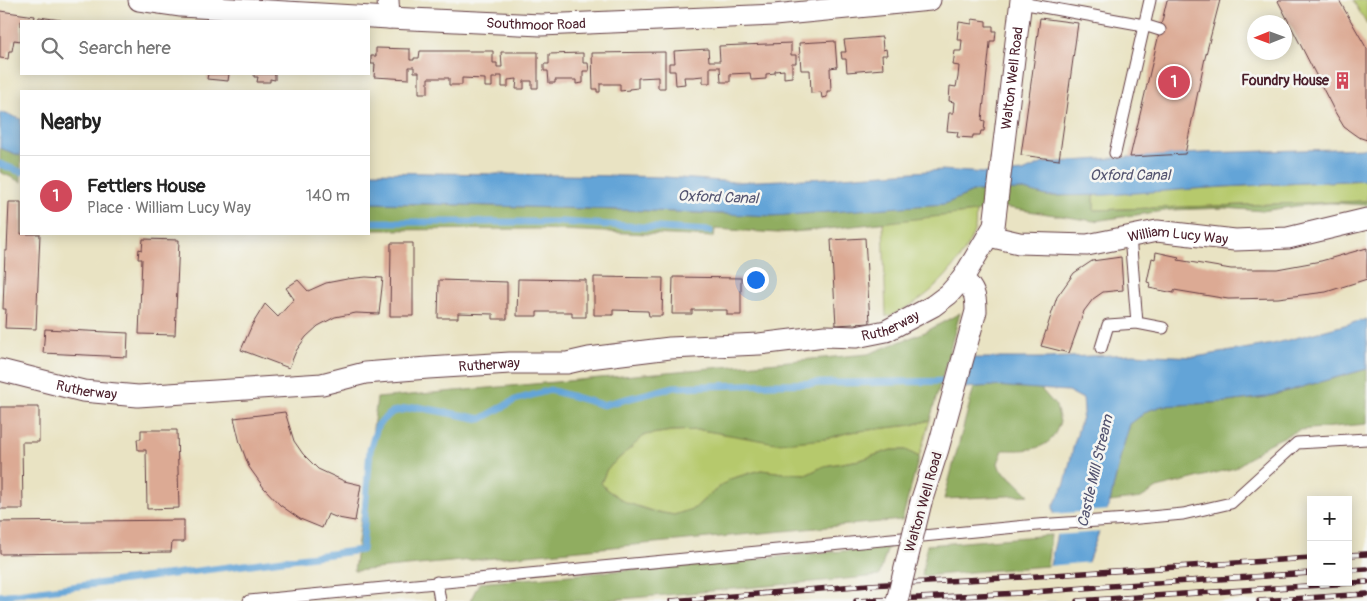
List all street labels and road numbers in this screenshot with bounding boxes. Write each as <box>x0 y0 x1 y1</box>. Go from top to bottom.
street label: Southmoor Road <box>486 14 586 34</box>
street label: Walton Well Road <box>998 26 1027 131</box>
street label: William Lucy Way <box>1126 223 1229 248</box>
street label: Rutherway <box>860 307 922 345</box>
street label: Rutherway <box>458 355 520 375</box>
street label: Rutherway <box>54 377 118 403</box>
street label: Walton Well Road <box>901 450 946 554</box>

